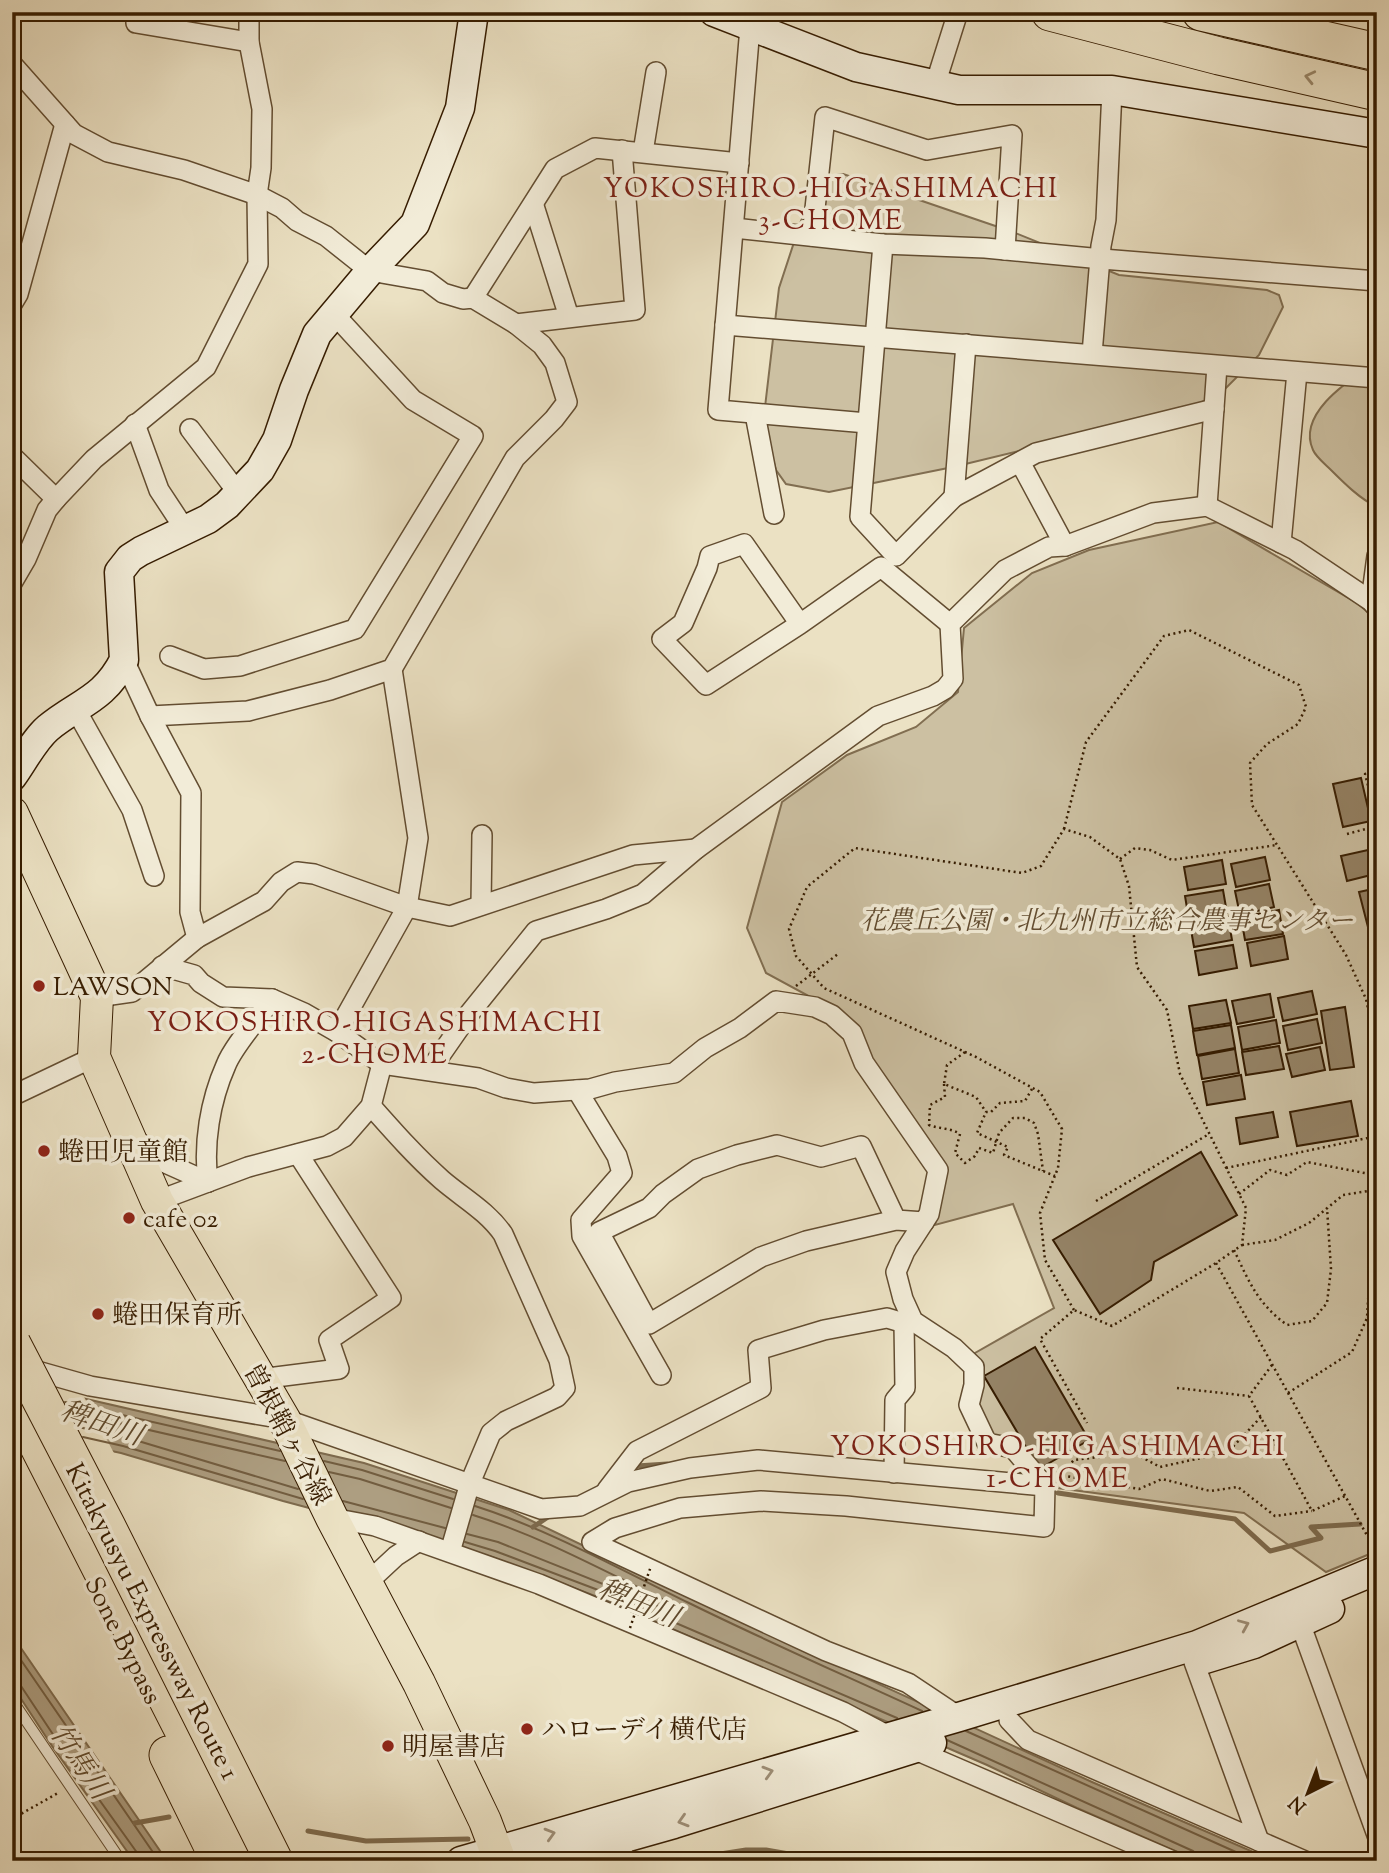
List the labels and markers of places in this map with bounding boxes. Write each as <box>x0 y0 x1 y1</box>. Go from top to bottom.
place label: LAWSON <box>53 970 172 1007</box>
marker: LAWSON <box>31 978 47 994</box>
place label: 蜷田児童館 <box>58 1135 188 1172</box>
marker: 蜷田児童館 <box>36 1143 52 1159</box>
place label: cafe 02 <box>143 1202 219 1239</box>
marker: cafe 02 <box>121 1210 137 1226</box>
place label: 蜷田保育所 <box>112 1298 242 1335</box>
marker: 蜷田保育所 <box>90 1306 106 1322</box>
place label: ハローデイ横代店 <box>541 1713 747 1750</box>
marker: ハローデイ横代店 <box>519 1721 535 1737</box>
place label: 明屋書店 <box>402 1730 506 1767</box>
marker: 明屋書店 <box>380 1738 396 1754</box>

